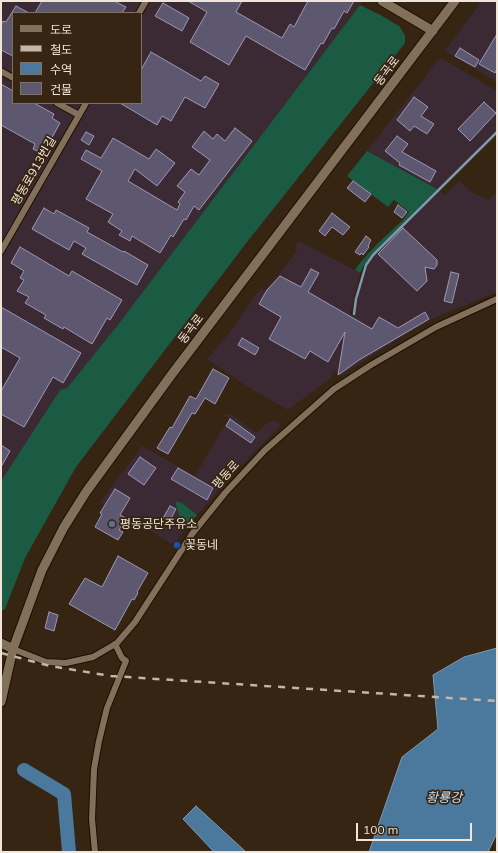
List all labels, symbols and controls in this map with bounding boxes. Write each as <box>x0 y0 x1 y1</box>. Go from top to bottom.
legend <box>12 12 142 104</box>
text: 도로 <box>50 22 72 37</box>
text: 철도 <box>50 42 72 57</box>
street label: 동곡로 <box>371 53 403 89</box>
text: 수역 <box>50 62 72 77</box>
text: 건물 <box>50 82 72 97</box>
street label: 평동로913번길 <box>9 134 59 208</box>
street label: 동곡로 <box>175 311 207 347</box>
street label: 평동로 <box>210 458 242 492</box>
place label: 평동공단주유소 <box>120 517 197 531</box>
marker: 평동공단주유소 <box>107 519 117 529</box>
place label: 꽃동네 <box>185 538 218 552</box>
marker: 꽃동네 <box>172 540 182 550</box>
water label: 황룡강 <box>426 790 462 806</box>
scale bar <box>358 815 474 841</box>
text: 100 m <box>363 822 398 837</box>

